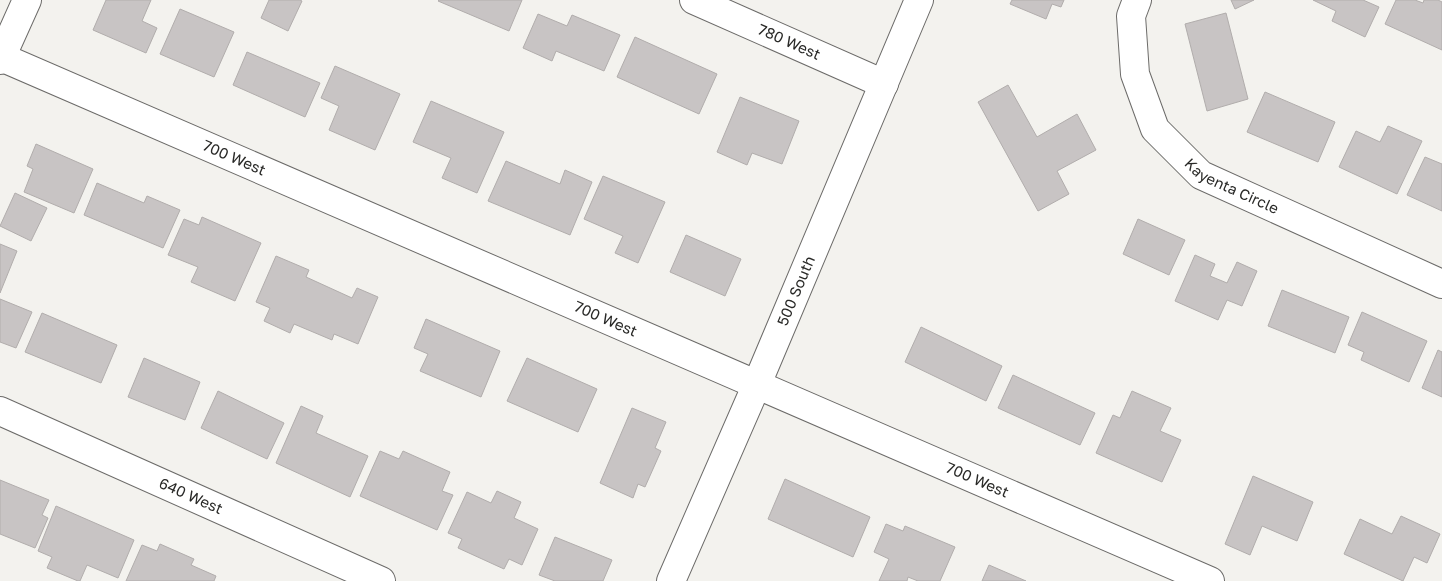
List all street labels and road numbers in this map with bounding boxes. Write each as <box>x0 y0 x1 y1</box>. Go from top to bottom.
street label: 780 West <box>755 19 824 63</box>
street label: 700 West <box>200 136 269 179</box>
street label: Kayenta Circle <box>1181 154 1282 217</box>
street label: 500 South <box>773 253 818 328</box>
street label: 700 West <box>572 297 640 340</box>
street label: 700 West <box>943 458 1012 501</box>
street label: 640 West <box>157 473 226 517</box>

